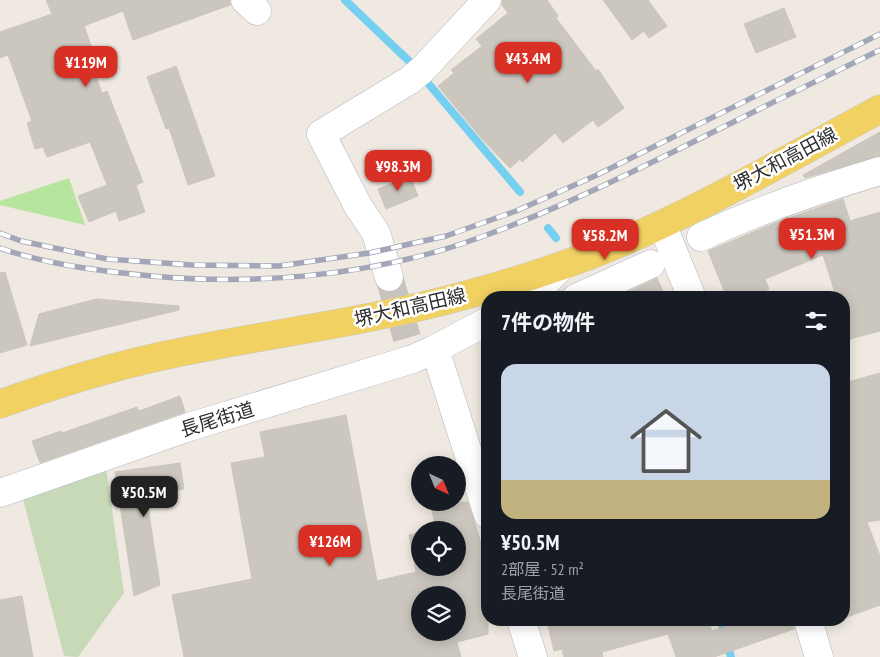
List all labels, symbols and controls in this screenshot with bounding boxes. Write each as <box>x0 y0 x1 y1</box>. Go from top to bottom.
pin: ¥43.4M <box>487 42 569 84</box>
pin: ¥119M <box>51 46 121 88</box>
text: ¥43.4M <box>506 48 550 68</box>
text: ¥119M <box>65 52 107 72</box>
street label: 堺大和高田線 <box>729 122 841 196</box>
pin: ¥98.3M <box>357 150 439 192</box>
text: ¥98.3M <box>376 156 420 176</box>
pin: ¥58.2M <box>564 218 646 261</box>
pin: ¥51.3M <box>771 218 853 260</box>
text: ¥51.3M <box>790 224 834 244</box>
text: ¥58.2M <box>583 225 627 245</box>
street label: 堺大和高田線 <box>352 282 468 332</box>
icon: filters <box>802 307 830 335</box>
text: 7件の物件 <box>501 309 595 336</box>
street label: 長尾街道 <box>177 396 257 442</box>
icon: home <box>621 396 711 486</box>
north arrow <box>411 456 466 511</box>
map controls <box>411 456 466 641</box>
pin: ¥50.5M <box>103 476 185 518</box>
text: ¥50.5M <box>122 482 166 502</box>
button: locate <box>411 521 466 576</box>
pin: ¥126M <box>295 524 365 567</box>
text: ¥50.5M <box>501 529 560 556</box>
text: ¥126M <box>309 531 351 551</box>
text: 2部屋 · 52 m² <box>501 559 584 579</box>
text: 長尾街道 <box>501 583 565 603</box>
button: layers <box>411 586 466 641</box>

